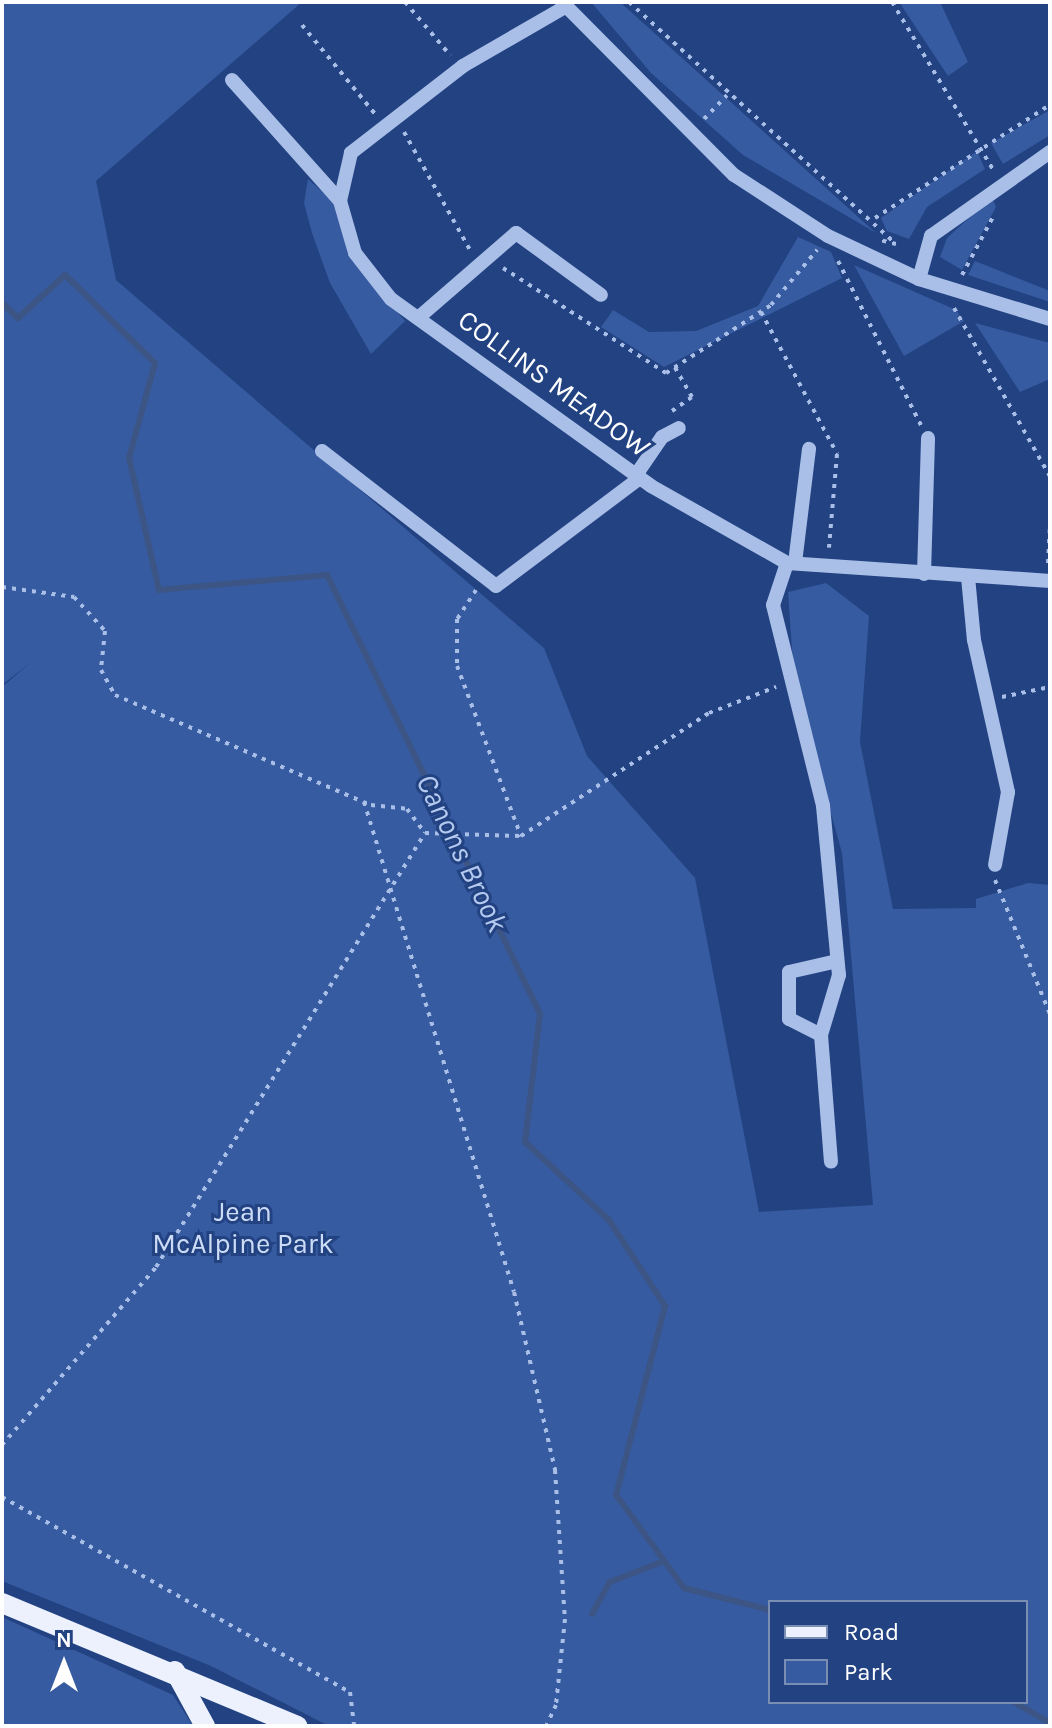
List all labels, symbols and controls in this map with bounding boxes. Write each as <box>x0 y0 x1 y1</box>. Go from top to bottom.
street label: COLLINS MEADOW <box>451 303 657 465</box>
water label: Canons Brook <box>408 768 516 938</box>
park label: Jean McAlpine Park <box>152 1195 334 1261</box>
legend <box>768 1600 1028 1704</box>
text: Road <box>844 1618 899 1646</box>
north arrow <box>24 1624 104 1704</box>
text: N <box>56 1627 72 1653</box>
text: Park <box>844 1658 893 1686</box>

